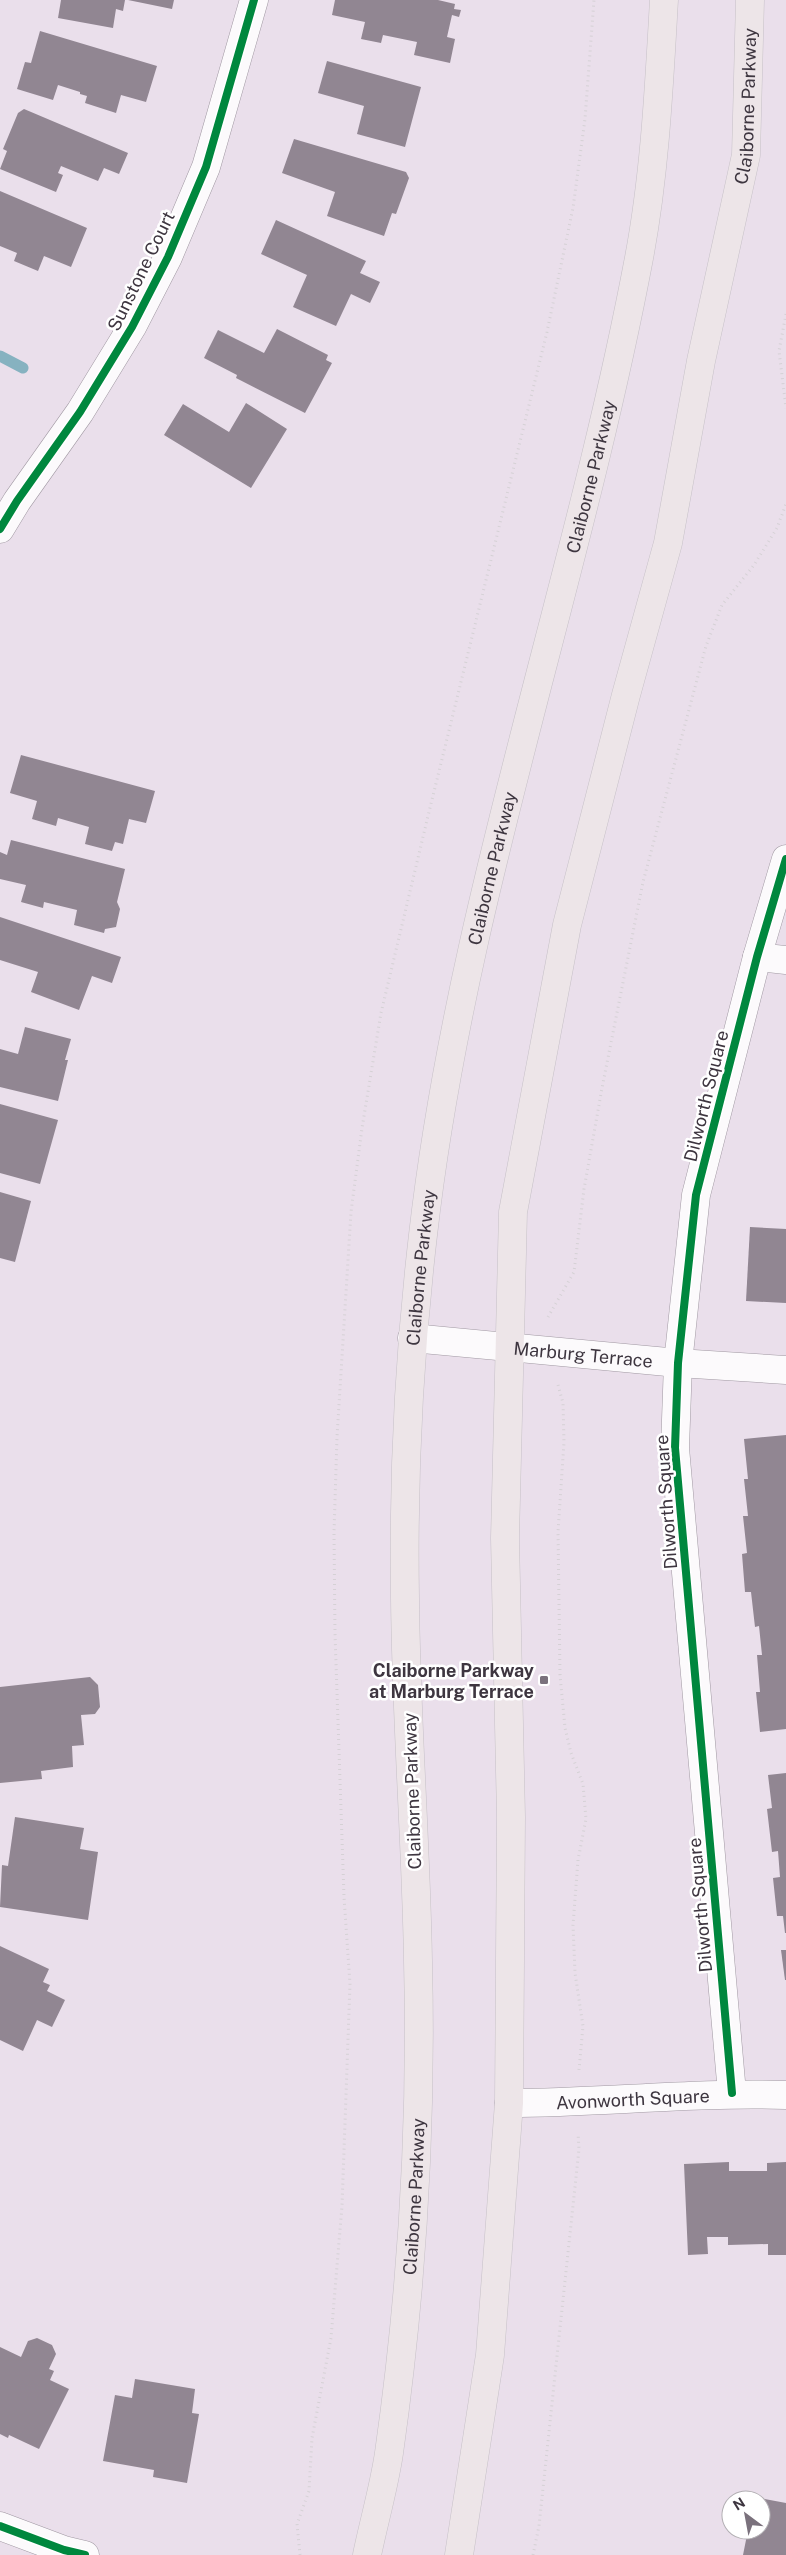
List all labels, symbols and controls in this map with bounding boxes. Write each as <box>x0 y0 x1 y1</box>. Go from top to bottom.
street label: Claiborne Parkway <box>729 27 760 186</box>
street label: Sunstone Court <box>103 208 179 334</box>
street label: Claiborne Parkway <box>561 398 619 555</box>
street label: Claiborne Parkway <box>463 789 520 947</box>
street label: Dilworth Square <box>679 1028 733 1164</box>
street label: Claiborne Parkway <box>402 1188 439 1346</box>
street label: Marburg Terrace <box>513 1337 654 1371</box>
street label: Dilworth Square <box>651 1434 681 1570</box>
place label: Claiborne Parkway at Marburg Terrace <box>369 1660 534 1702</box>
marker: Claiborne Parkway at Marburg Terrace <box>538 1674 550 1686</box>
street label: Claiborne Parkway <box>399 1712 425 1870</box>
street label: Dilworth Square <box>684 1837 716 1973</box>
street label: Avonworth Square <box>556 2085 710 2113</box>
street label: Claiborne Parkway <box>398 2118 428 2276</box>
north arrow <box>721 2490 771 2540</box>
text: N <box>730 2494 748 2514</box>

